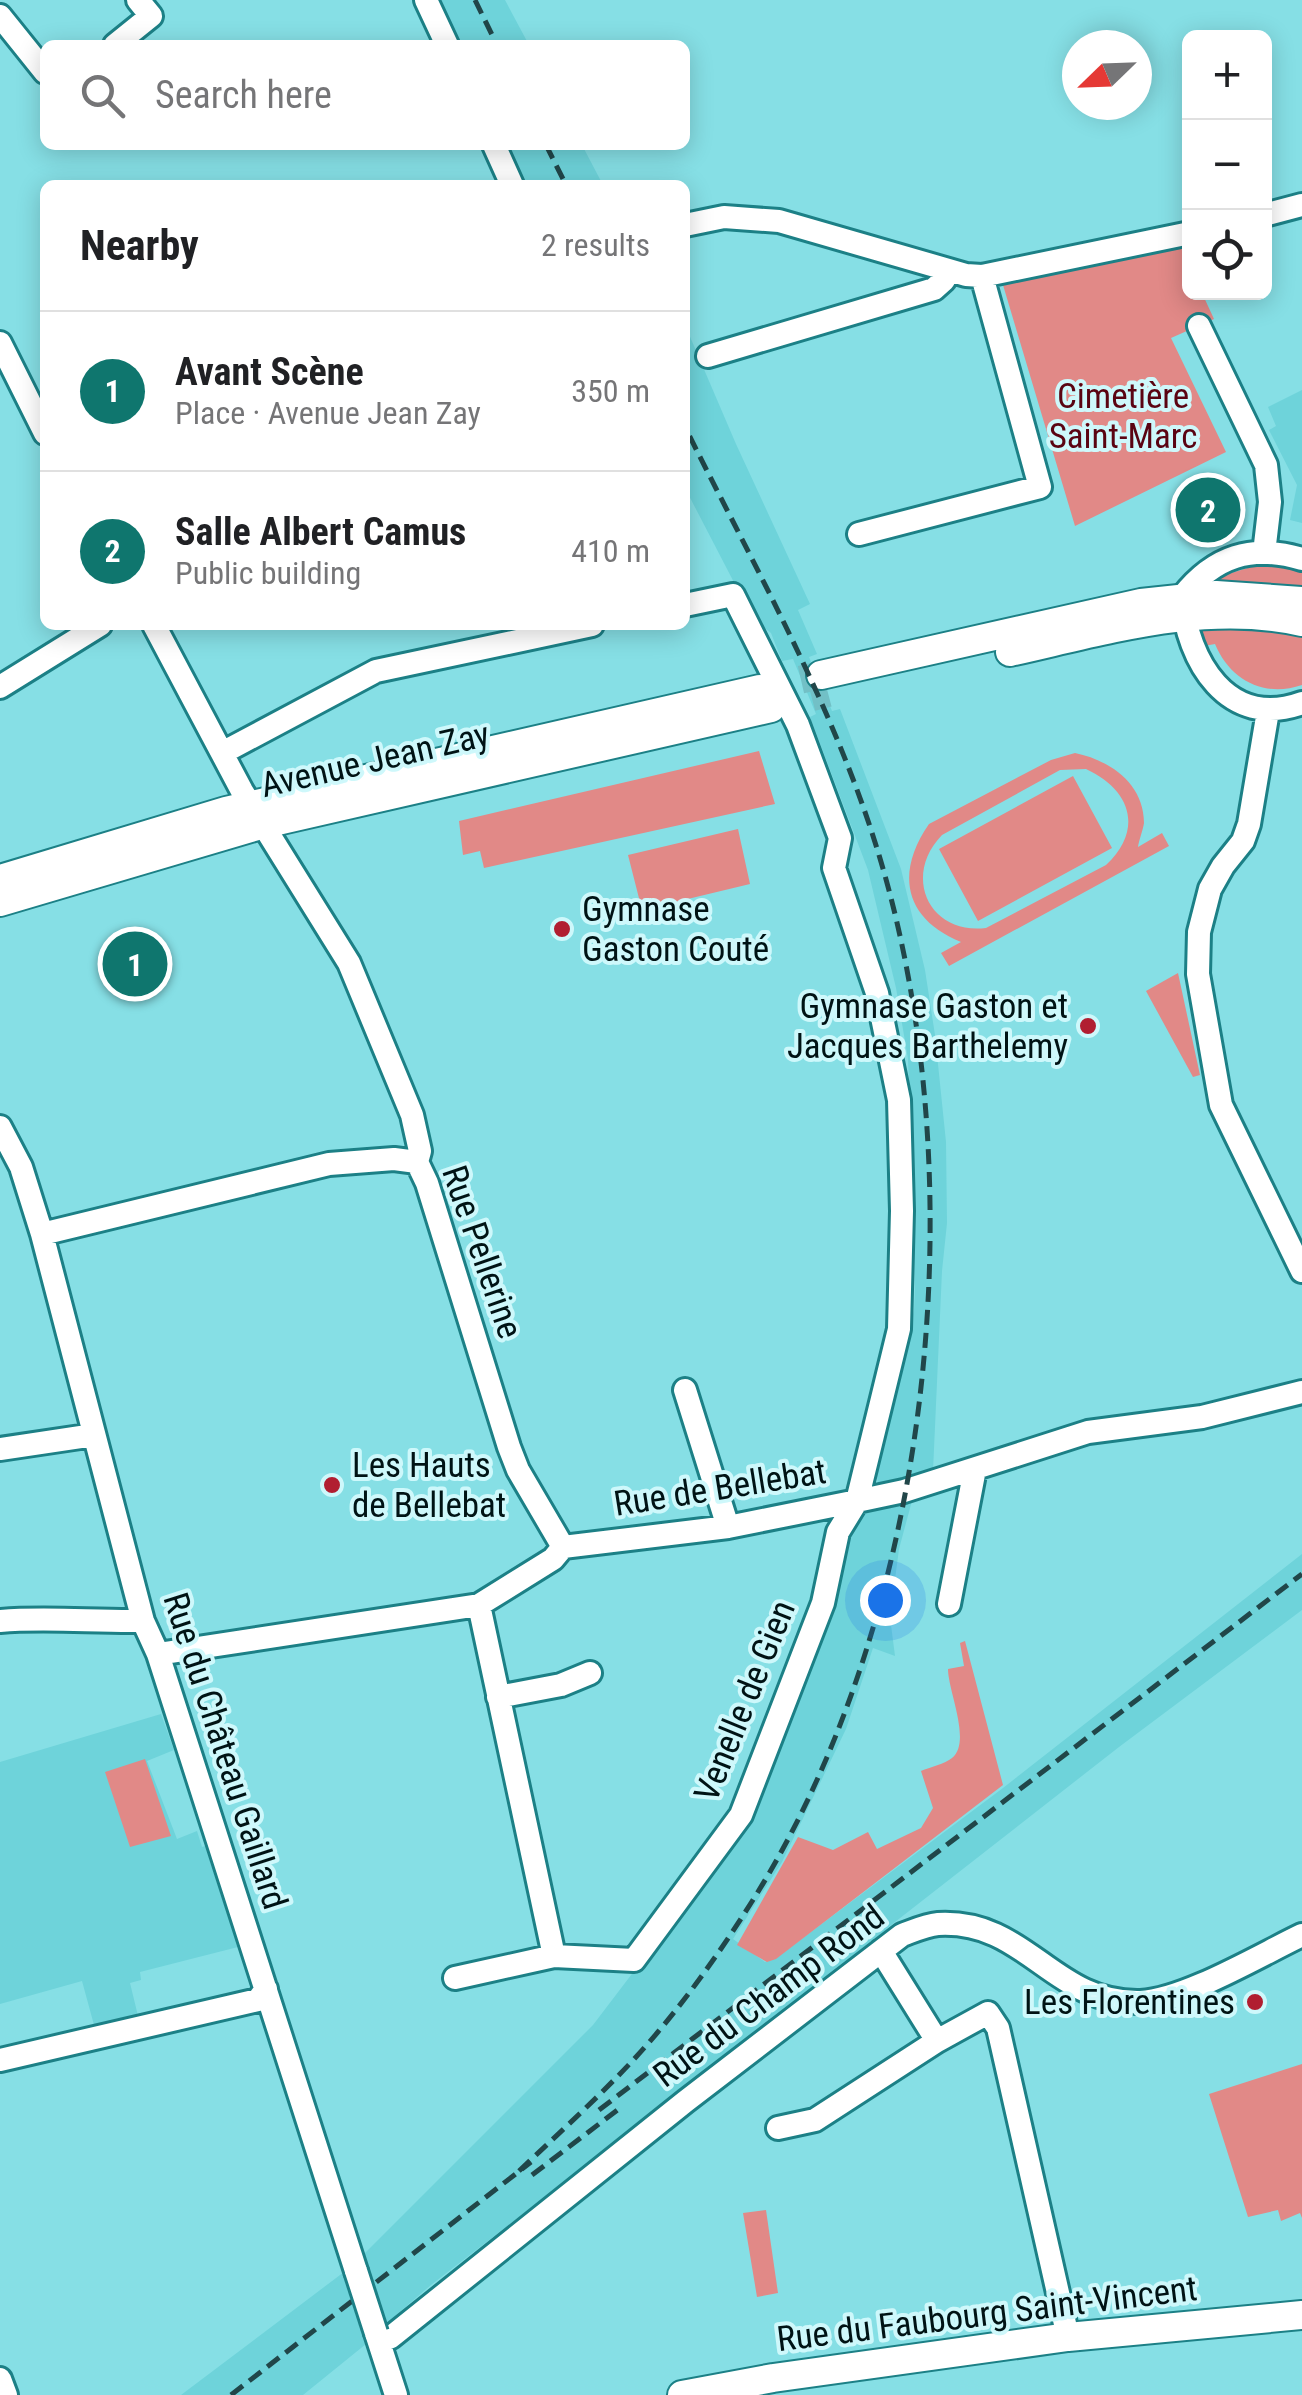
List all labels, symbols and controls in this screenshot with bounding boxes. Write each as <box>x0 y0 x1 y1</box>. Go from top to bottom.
north arrow <box>1062 30 1152 120</box>
map controls <box>1182 30 1272 300</box>
button: + <box>1182 30 1272 120</box>
search box <box>40 40 690 150</box>
icon: search <box>75 68 130 123</box>
text: Search here <box>155 73 332 117</box>
button: − <box>1182 120 1272 210</box>
button: locate <box>1182 210 1272 300</box>
text: Nearby <box>80 221 199 270</box>
text: 2 results <box>541 226 650 264</box>
text: Avant Scène <box>175 350 364 394</box>
text: 1 <box>104 372 121 410</box>
text: 350 m <box>571 372 650 410</box>
park label: Cimetière Saint-Marc <box>1049 376 1197 457</box>
text: Place · Avenue Jean Zay <box>175 394 481 432</box>
pin: 2 <box>1176 472 1240 548</box>
text: Salle Albert Camus <box>175 510 466 554</box>
text: 2 <box>104 532 121 570</box>
text: 410 m <box>571 532 650 570</box>
text: Public building <box>175 554 361 592</box>
street label: Avenue Jean Zay <box>257 714 493 806</box>
place label: Gymnase Gaston Couté <box>582 889 769 970</box>
marker: Gymnase Gaston Couté <box>551 918 573 940</box>
pin: 1 <box>102 926 168 1002</box>
place label: Gymnase Gaston et Jacques Barthelemy <box>787 986 1068 1067</box>
marker: Gymnase Gaston et Jacques Barthelemy <box>1077 1015 1099 1037</box>
street label: Rue Pellerine <box>433 1160 531 1344</box>
place label: Les Hauts de Bellebat <box>352 1445 506 1526</box>
street label: Rue de Bellebat <box>611 1451 829 1525</box>
marker: Les Hauts de Bellebat <box>321 1474 343 1496</box>
your location <box>860 1575 911 1626</box>
street label: Rue du Château Gaillard <box>154 1588 296 1914</box>
street label: Venelle de Gien <box>686 1595 804 1807</box>
street label: Rue du Champ Rond <box>646 1896 892 2096</box>
place label: Les Florentines <box>1024 1982 1235 2023</box>
marker: Les Florentines <box>1244 1991 1266 2013</box>
street label: Rue du Faubourg Saint-Vincent <box>775 2268 1199 2360</box>

